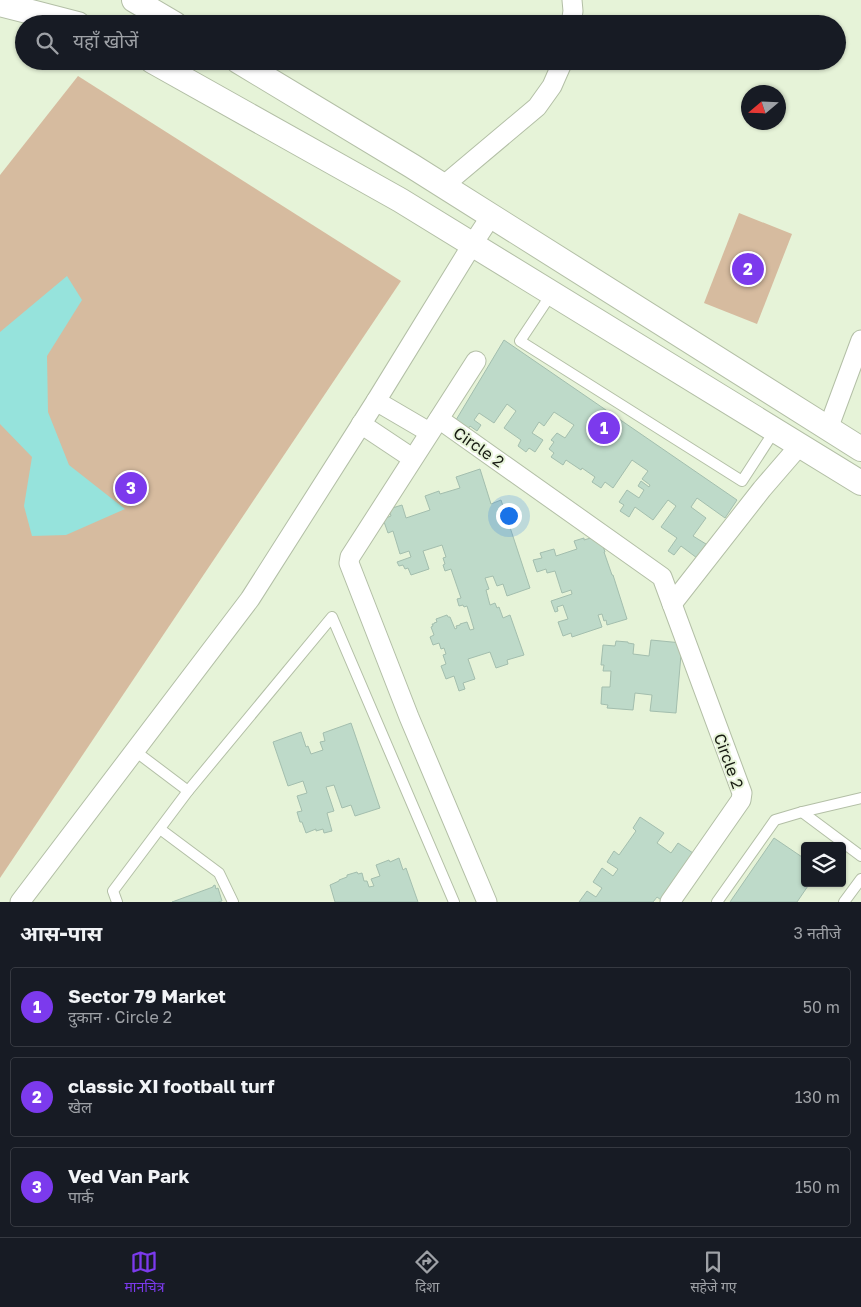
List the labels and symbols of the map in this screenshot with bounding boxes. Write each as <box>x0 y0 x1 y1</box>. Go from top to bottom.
north arrow <box>741 85 786 130</box>
pin: 2 <box>732 250 764 288</box>
pin: 1 <box>588 409 620 447</box>
street label: Circle 2 <box>450 422 508 472</box>
pin: 3 <box>115 469 147 507</box>
your location <box>496 503 522 529</box>
street label: Circle 2 <box>710 731 748 791</box>

